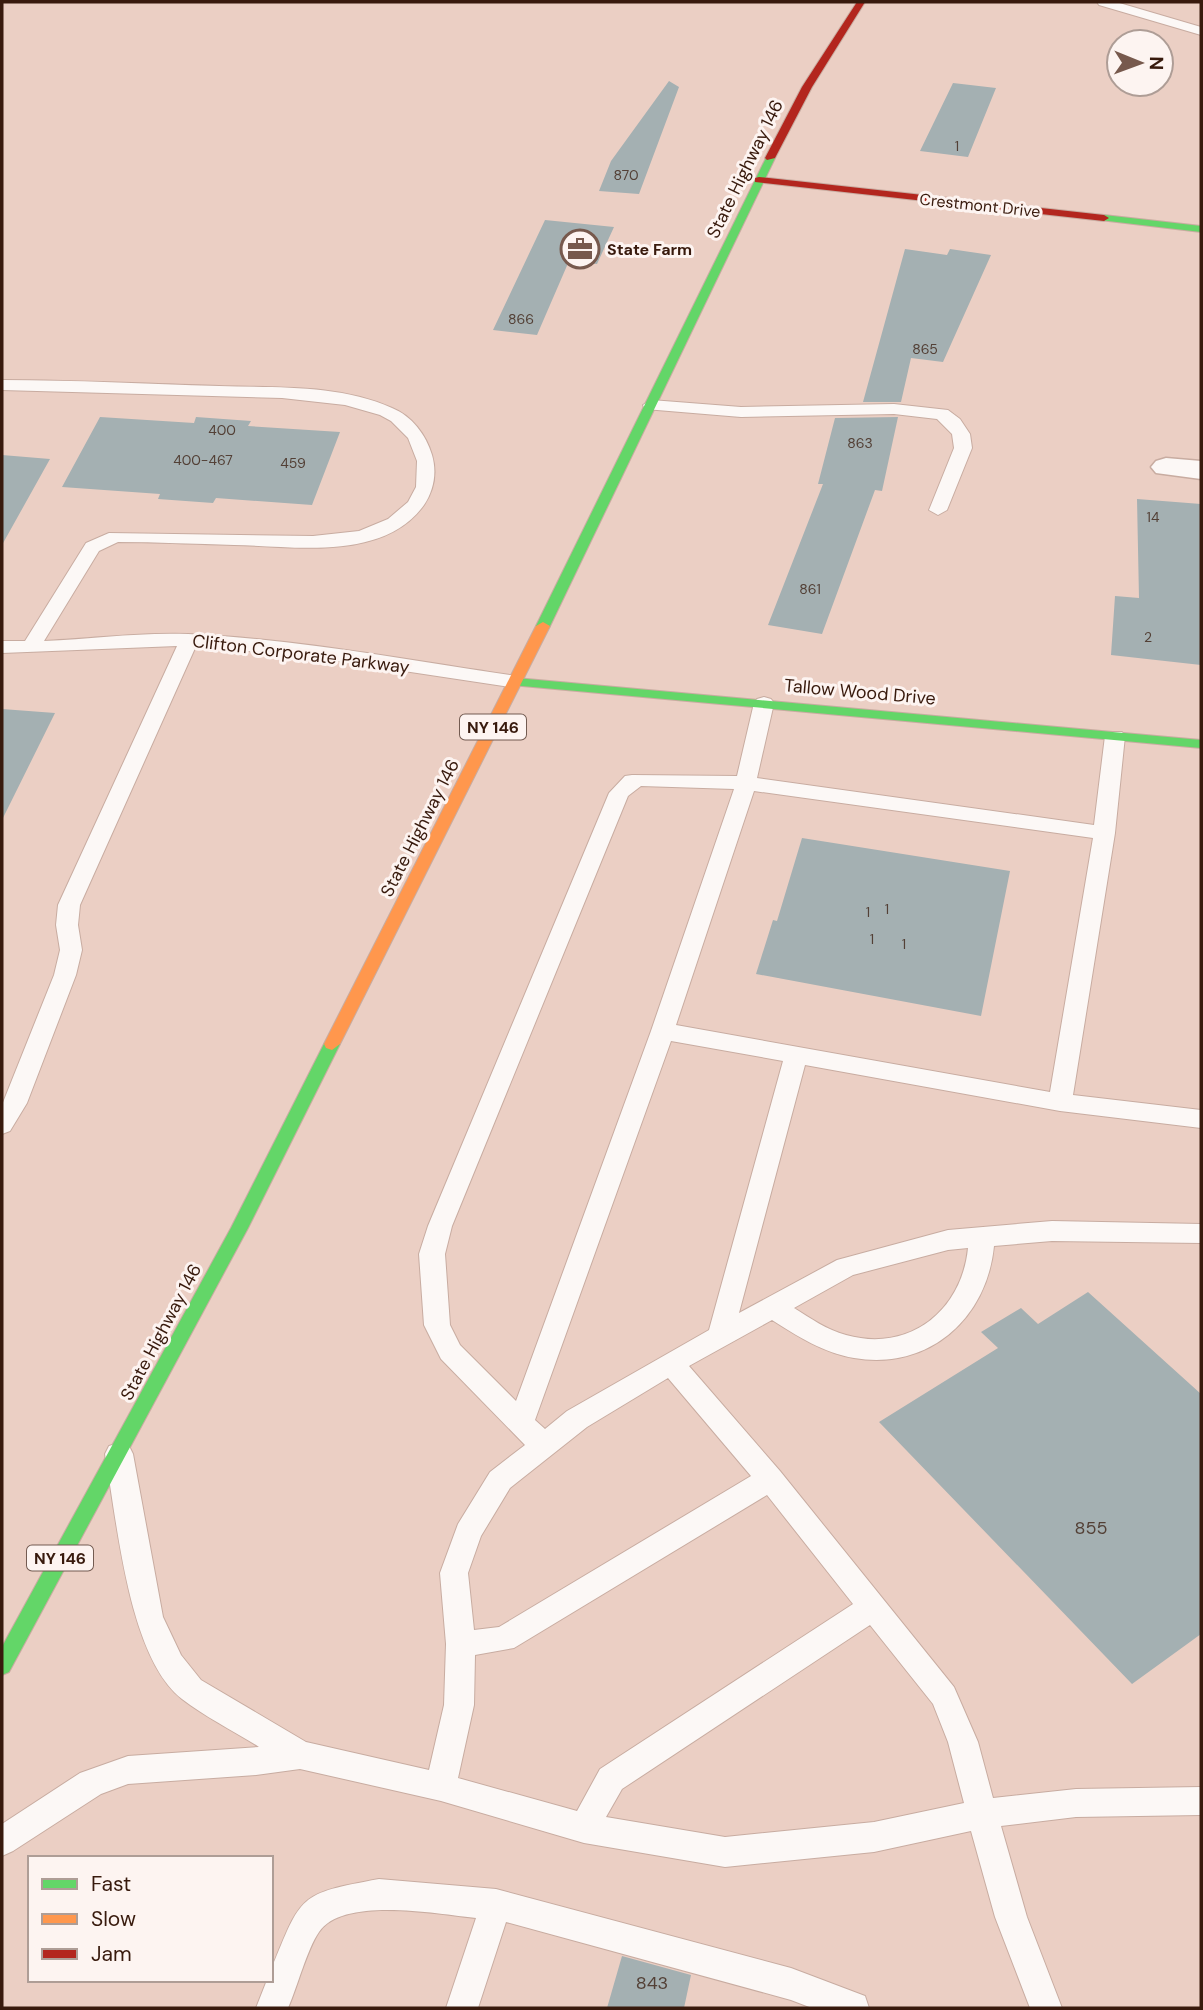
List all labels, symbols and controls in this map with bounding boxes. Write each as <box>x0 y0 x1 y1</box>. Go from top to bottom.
north arrow <box>1105 28 1175 98</box>
text: N <box>1144 56 1169 70</box>
street label: State Highway 146 <box>701 96 789 242</box>
house number: 1 <box>955 137 959 155</box>
house number: 870 <box>613 166 639 184</box>
street label: Crestmont Drive <box>918 189 1041 222</box>
office icon: State Farm <box>559 228 601 270</box>
place label: State Farm <box>607 239 692 260</box>
house number: 866 <box>508 310 534 328</box>
house number: 865 <box>912 340 938 358</box>
house number: 400 <box>208 421 236 439</box>
house number: 863 <box>847 434 873 452</box>
house number: 400-467 <box>173 451 233 469</box>
house number: 459 <box>280 454 306 472</box>
house number: 14 <box>1147 508 1160 526</box>
house number: 861 <box>799 580 821 598</box>
house number: 2 <box>1144 628 1152 646</box>
street label: Clifton Corporate Parkway <box>191 629 411 679</box>
street label: Tallow Wood Drive <box>783 673 937 711</box>
road number: NY 146 <box>460 714 526 740</box>
street label: State Highway 146 <box>375 755 465 901</box>
house number: 1 <box>885 900 889 918</box>
house number: 1 <box>866 903 870 921</box>
house number: 1 <box>870 930 874 948</box>
house number: 1 <box>902 935 906 953</box>
street label: State Highway 146 <box>115 1260 207 1404</box>
house number: 855 <box>1075 1516 1107 1540</box>
road number: NY 146 <box>27 1546 93 1570</box>
legend <box>28 1856 273 1982</box>
text: Fast <box>91 1870 131 1898</box>
text: Slow <box>91 1905 136 1933</box>
text: Jam <box>91 1940 132 1968</box>
house number: 843 <box>636 1971 668 1995</box>

